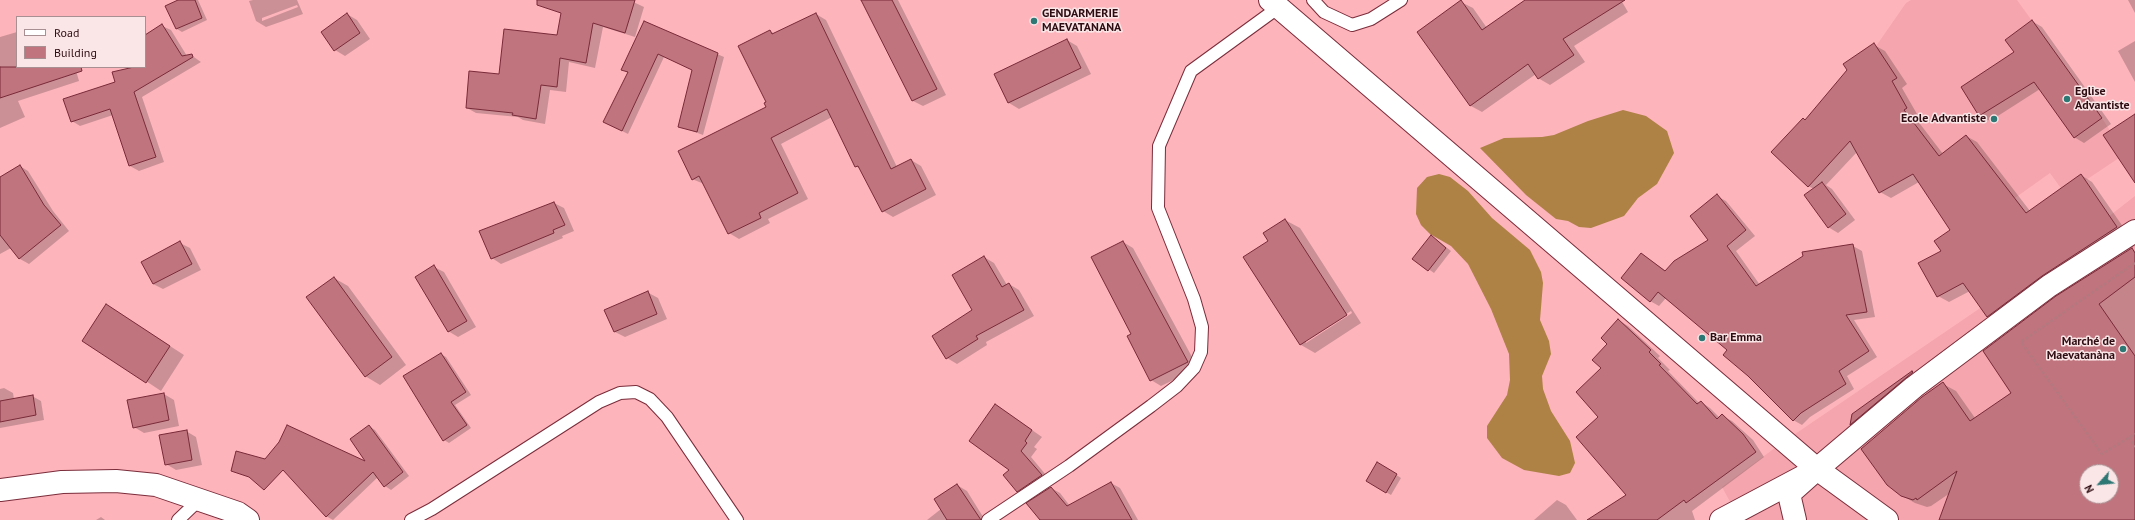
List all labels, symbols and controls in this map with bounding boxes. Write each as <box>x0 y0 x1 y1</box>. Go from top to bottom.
place label: GENDARMERIE MAEVATANANA <box>1042 7 1121 35</box>
legend <box>16 16 146 68</box>
marker: GENDARMERIE MAEVATANANA <box>1029 16 1039 26</box>
text: Road <box>54 25 79 40</box>
text: Building <box>54 45 97 60</box>
place label: Eglise Advantiste <box>2075 85 2130 113</box>
marker: Eglise Advantiste <box>2062 94 2072 104</box>
place label: Ecole Advantiste <box>1901 112 1986 126</box>
marker: Ecole Advantiste <box>1989 114 1999 124</box>
place label: Bar Emma <box>1710 331 1762 345</box>
marker: Bar Emma <box>1697 333 1707 343</box>
place label: Marché de Maevatanàna <box>2047 335 2115 363</box>
marker: Marché de Maevatanàna <box>2118 344 2128 354</box>
north arrow <box>2079 464 2119 504</box>
text: N <box>2081 483 2097 495</box>

